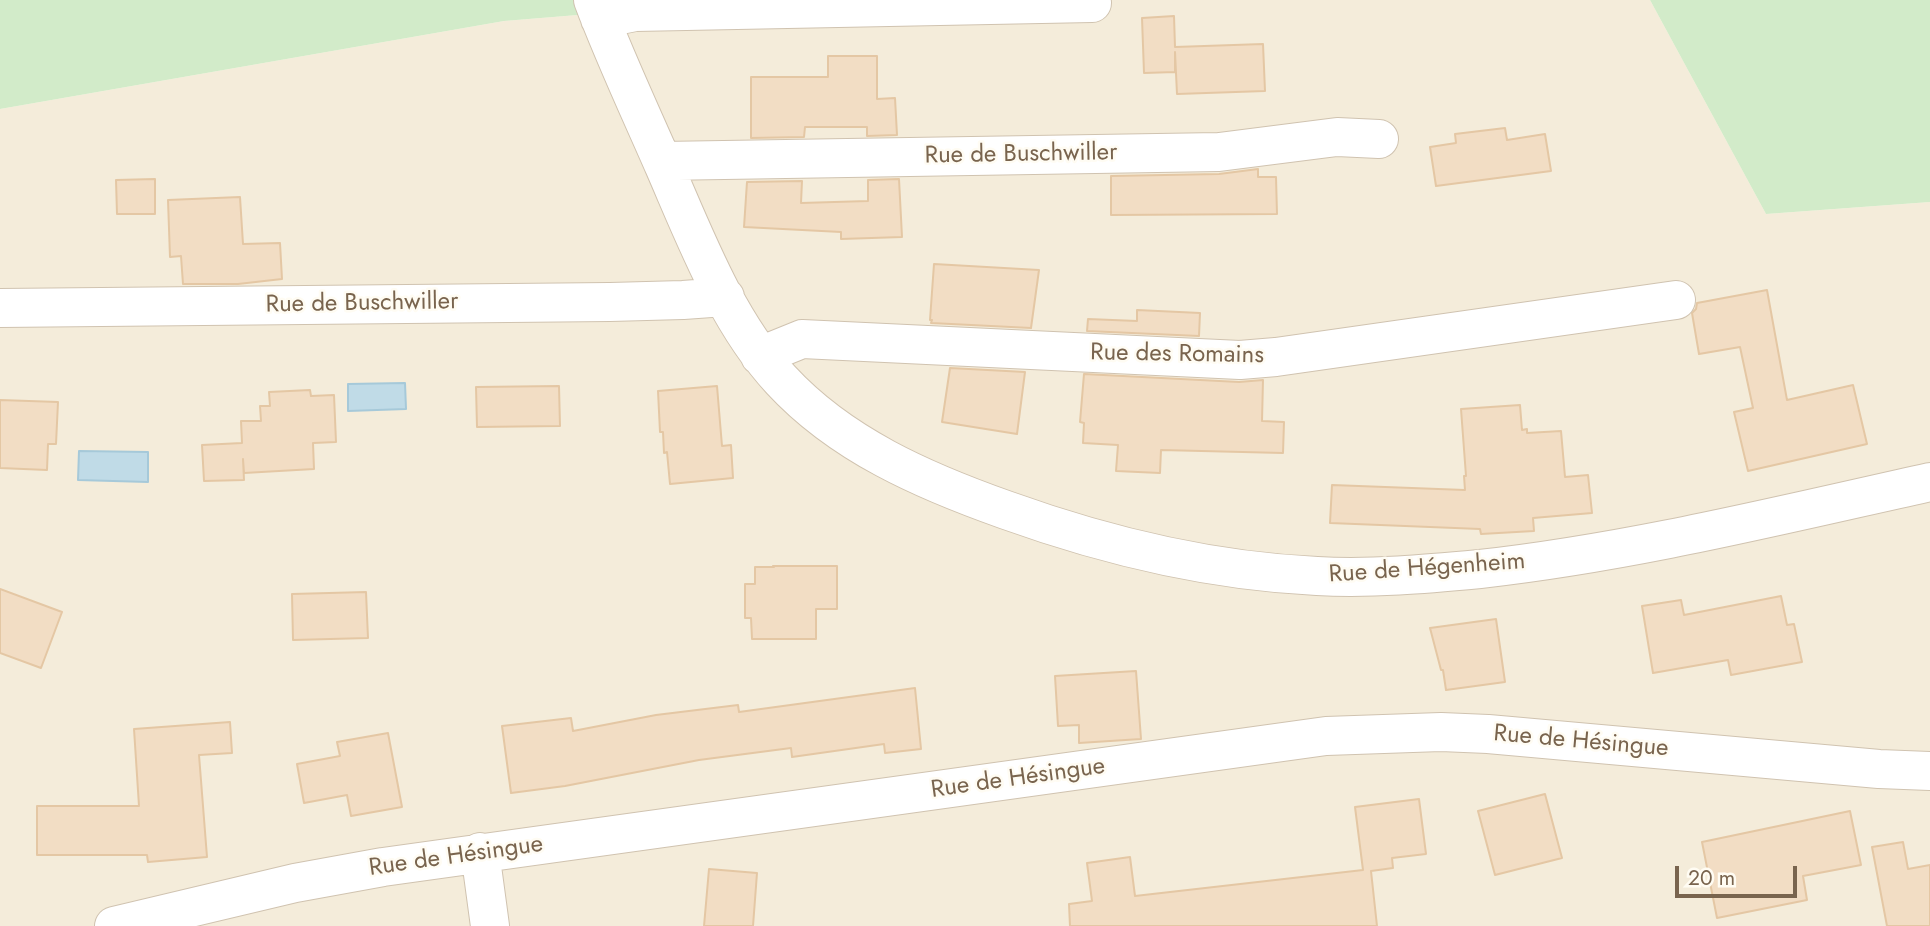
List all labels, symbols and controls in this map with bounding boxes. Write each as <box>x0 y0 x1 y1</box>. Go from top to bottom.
street label: Rue de Buschwiller <box>924 139 1118 171</box>
street label: Rue de Buschwiller <box>265 288 459 320</box>
street label: Rue des Romains <box>1090 339 1264 371</box>
street label: Rue de Hégenheim <box>1328 548 1526 590</box>
street label: Rue de Hésingue <box>1492 720 1670 764</box>
street label: Rue de Hésingue <box>929 753 1107 805</box>
street label: Rue de Hésingue <box>367 831 545 883</box>
scale bar <box>1678 852 1800 896</box>
text: 20 m <box>1688 863 1735 893</box>

